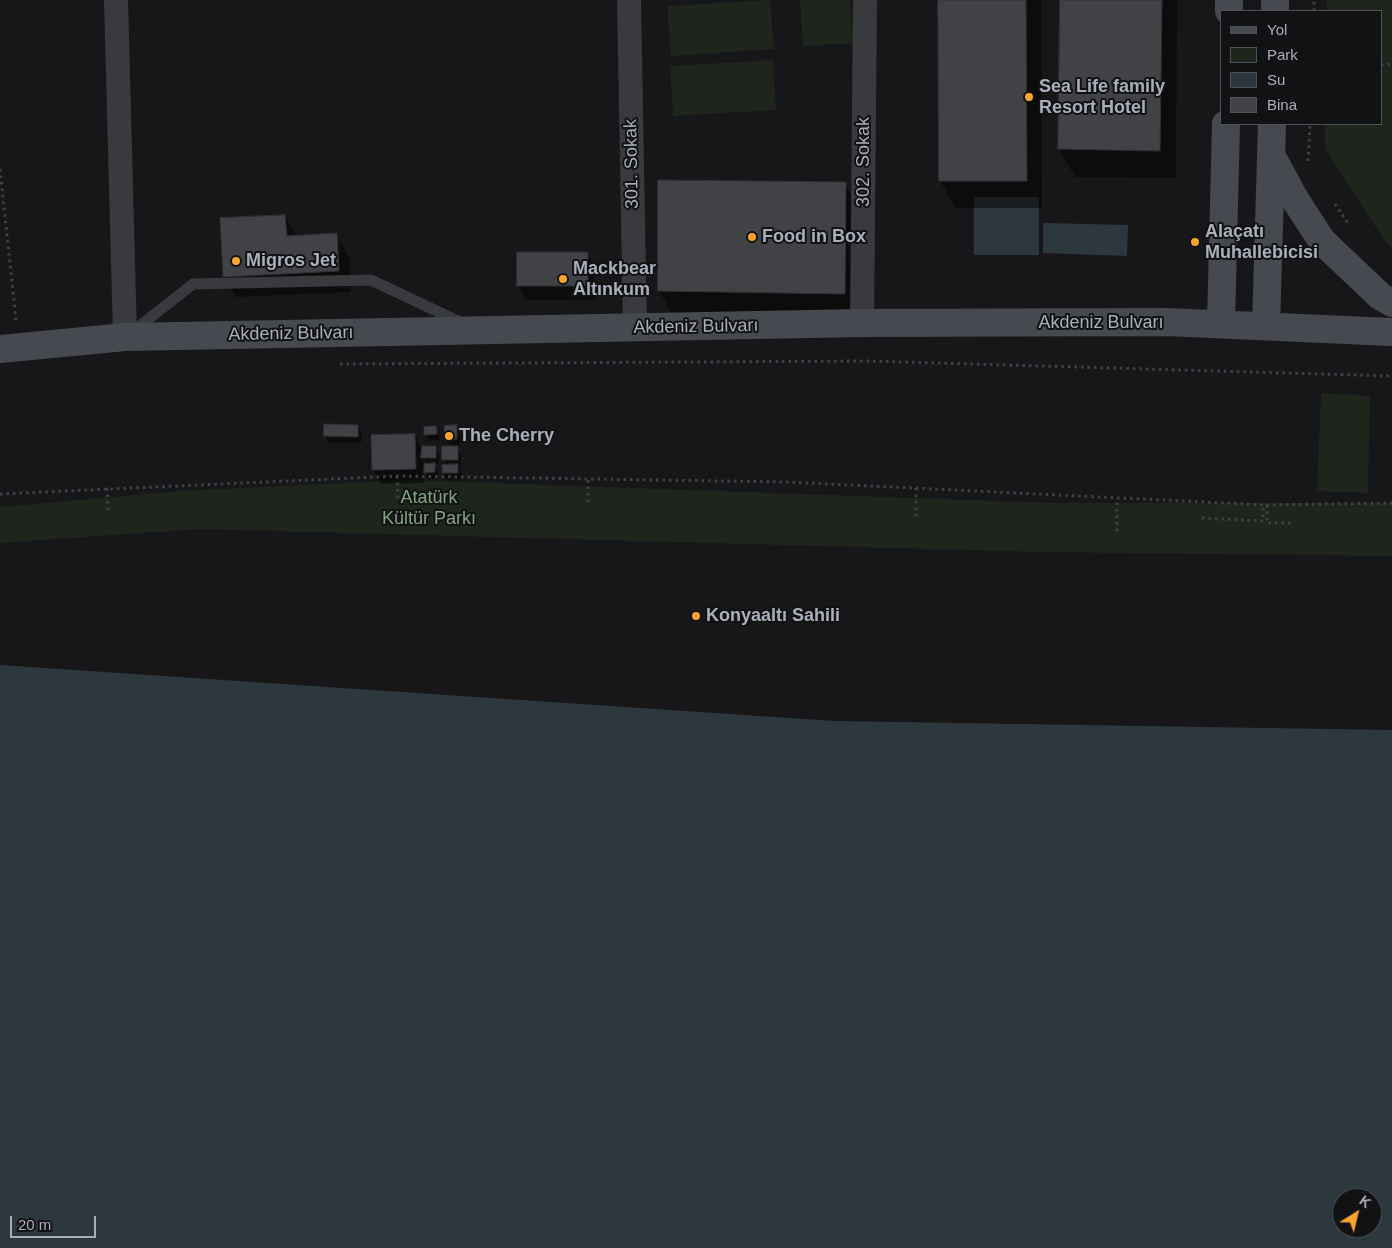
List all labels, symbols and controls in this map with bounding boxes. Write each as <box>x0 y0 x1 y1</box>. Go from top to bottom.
legend <box>1220 10 1382 125</box>
text: Yol <box>1267 21 1287 38</box>
text: Park <box>1267 46 1298 63</box>
text: Su <box>1267 71 1285 88</box>
place label: Sea Life family Resort Hotel <box>1039 76 1165 118</box>
marker: Sea Life family Resort Hotel <box>1023 91 1035 103</box>
text: Bina <box>1267 96 1297 113</box>
street label: 302. Sokak <box>853 117 875 207</box>
street label: 301. Sokak <box>620 119 644 209</box>
place label: Alaçatı Muhallebicisi <box>1205 221 1318 264</box>
place label: Food in Box <box>762 226 866 248</box>
marker: Food in Box <box>746 231 758 243</box>
marker: Alaçatı Muhallebicisi <box>1189 236 1201 248</box>
place label: Migros Jet <box>246 250 336 272</box>
marker: Migros Jet <box>230 255 242 267</box>
place label: Mackbear Altınkum <box>573 258 656 300</box>
marker: Mackbear Altınkum <box>557 273 569 285</box>
street label: Akdeniz Bulvarı <box>1038 312 1164 334</box>
street label: Akdeniz Bulvarı <box>633 315 759 339</box>
street label: Akdeniz Bulvarı <box>228 322 354 346</box>
place label: The Cherry <box>459 425 554 447</box>
marker: The Cherry <box>443 430 455 442</box>
park label: Atatürk Kültür Parkı <box>382 487 476 530</box>
place label: Konyaaltı Sahili <box>706 605 840 627</box>
marker: Konyaaltı Sahili <box>690 610 702 622</box>
north arrow <box>1332 1188 1382 1238</box>
text: K <box>1356 1192 1374 1211</box>
scale bar <box>12 1206 99 1238</box>
text: 20 m <box>18 1216 51 1233</box>

